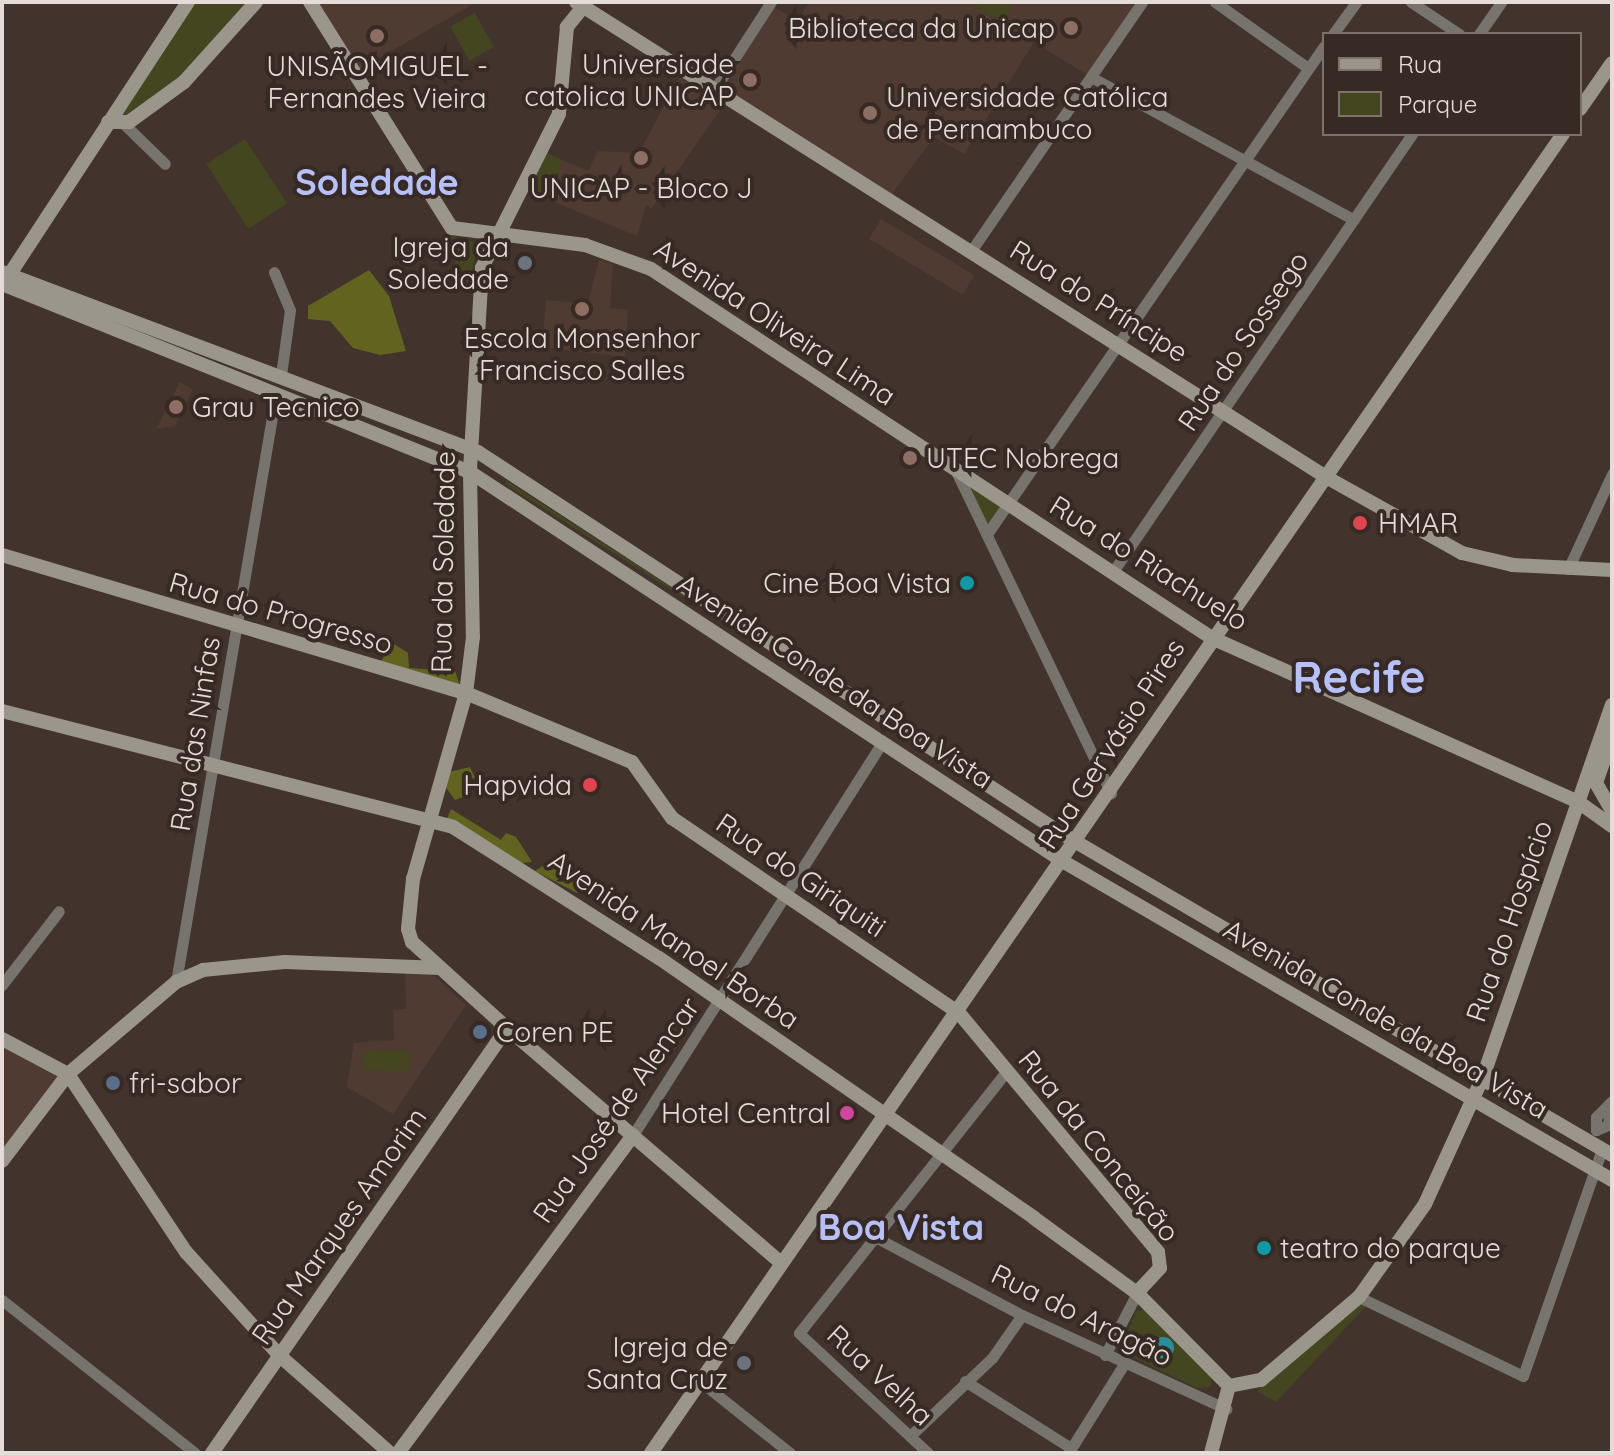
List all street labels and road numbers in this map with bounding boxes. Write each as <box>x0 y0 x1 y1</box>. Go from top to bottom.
street label: Avenida Oliveira Lima <box>648 232 902 412</box>
street label: Rua do Príncipe <box>1004 233 1194 369</box>
street label: Rua do Sossego <box>1171 245 1315 437</box>
street label: Rua da Soledade <box>424 451 462 673</box>
street label: Rua do Riachuelo <box>1044 488 1254 638</box>
street label: Rua do Progresso <box>165 565 397 661</box>
street label: Avenida Conde da Boa Vista <box>671 566 999 796</box>
street label: Rua Gervásio Pires <box>1031 633 1191 855</box>
street label: Rua das Ninfas <box>163 634 227 834</box>
street label: Rua do Giriquiti <box>710 806 892 944</box>
street label: Rua do Hospício <box>1459 816 1559 1026</box>
street label: Avenida Manoel Borba <box>543 844 805 1036</box>
street label: Avenida Conde da Boa Vista <box>1218 912 1554 1126</box>
street label: Rua José de Alencar <box>526 991 706 1229</box>
street label: Rua da Conceição <box>1011 1043 1187 1249</box>
street label: Rua Marques Amorim <box>244 1101 434 1351</box>
street label: Rua do Aragão <box>986 1257 1178 1373</box>
street label: Rua Velha <box>820 1318 940 1432</box>

